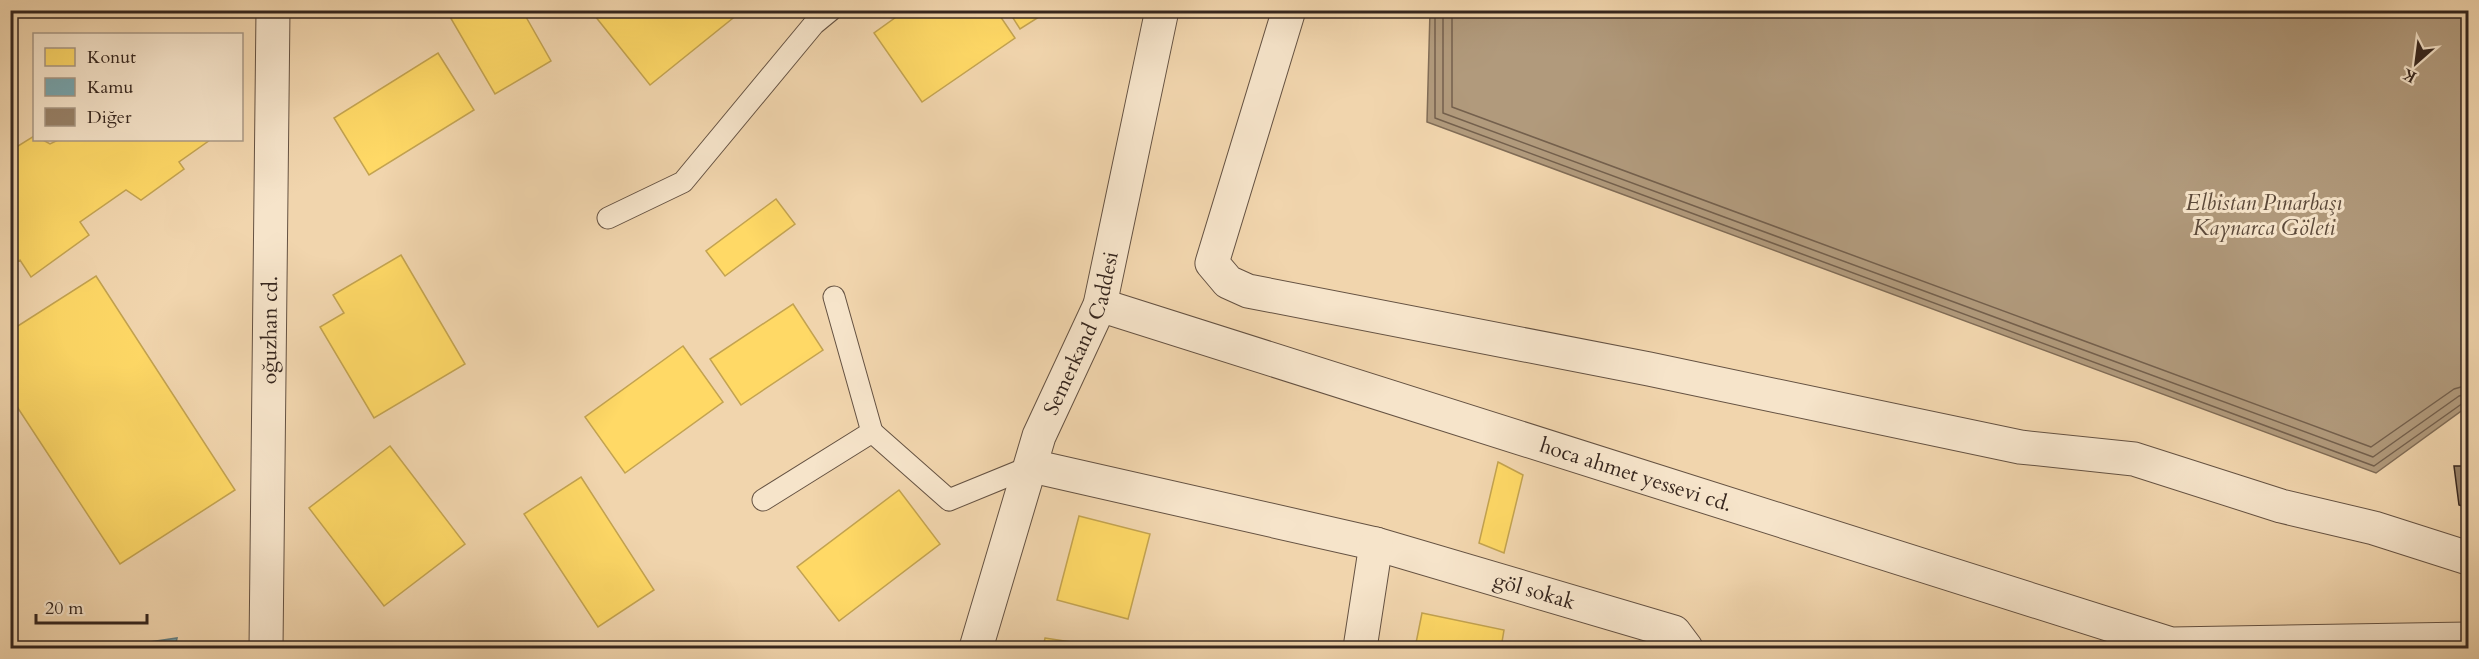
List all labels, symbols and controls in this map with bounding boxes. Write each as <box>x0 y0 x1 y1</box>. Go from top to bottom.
legend <box>33 33 243 141</box>
north arrow <box>2386 33 2446 93</box>
text: Konut <box>87 45 136 70</box>
text: K <box>2399 63 2420 88</box>
text: Kamu <box>87 75 133 100</box>
text: Diğer <box>87 105 132 130</box>
water label: Elbistan Pınarbaşı Kaynarca Göleti <box>2186 188 2342 243</box>
street label: Semerkand Caddesi <box>1037 249 1126 420</box>
street label: oğuzhan cd. <box>255 276 285 384</box>
street label: hoca ahmet yessevi cd. <box>1536 431 1735 519</box>
street label: göl sokak <box>1490 565 1580 617</box>
scale bar <box>36 587 147 625</box>
text: 20 m <box>45 596 84 621</box>

